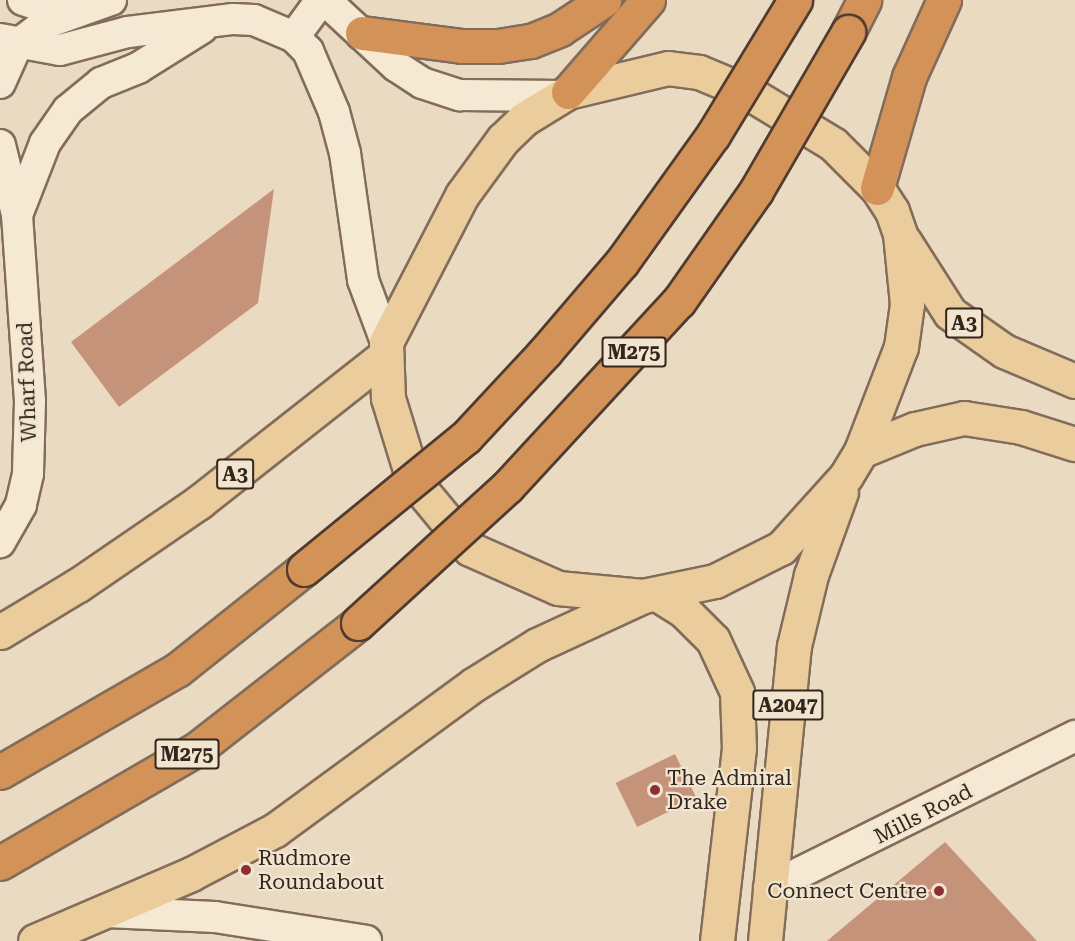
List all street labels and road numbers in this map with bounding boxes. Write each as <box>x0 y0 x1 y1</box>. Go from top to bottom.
road number: A3 <box>944 306 984 340</box>
street label: Wharf Road <box>12 322 42 442</box>
road number: M275 <box>601 335 667 369</box>
road number: A3 <box>216 457 254 491</box>
road number: A2047 <box>752 688 824 722</box>
road number: M275 <box>154 737 220 771</box>
street label: Mills Road <box>870 779 976 849</box>

